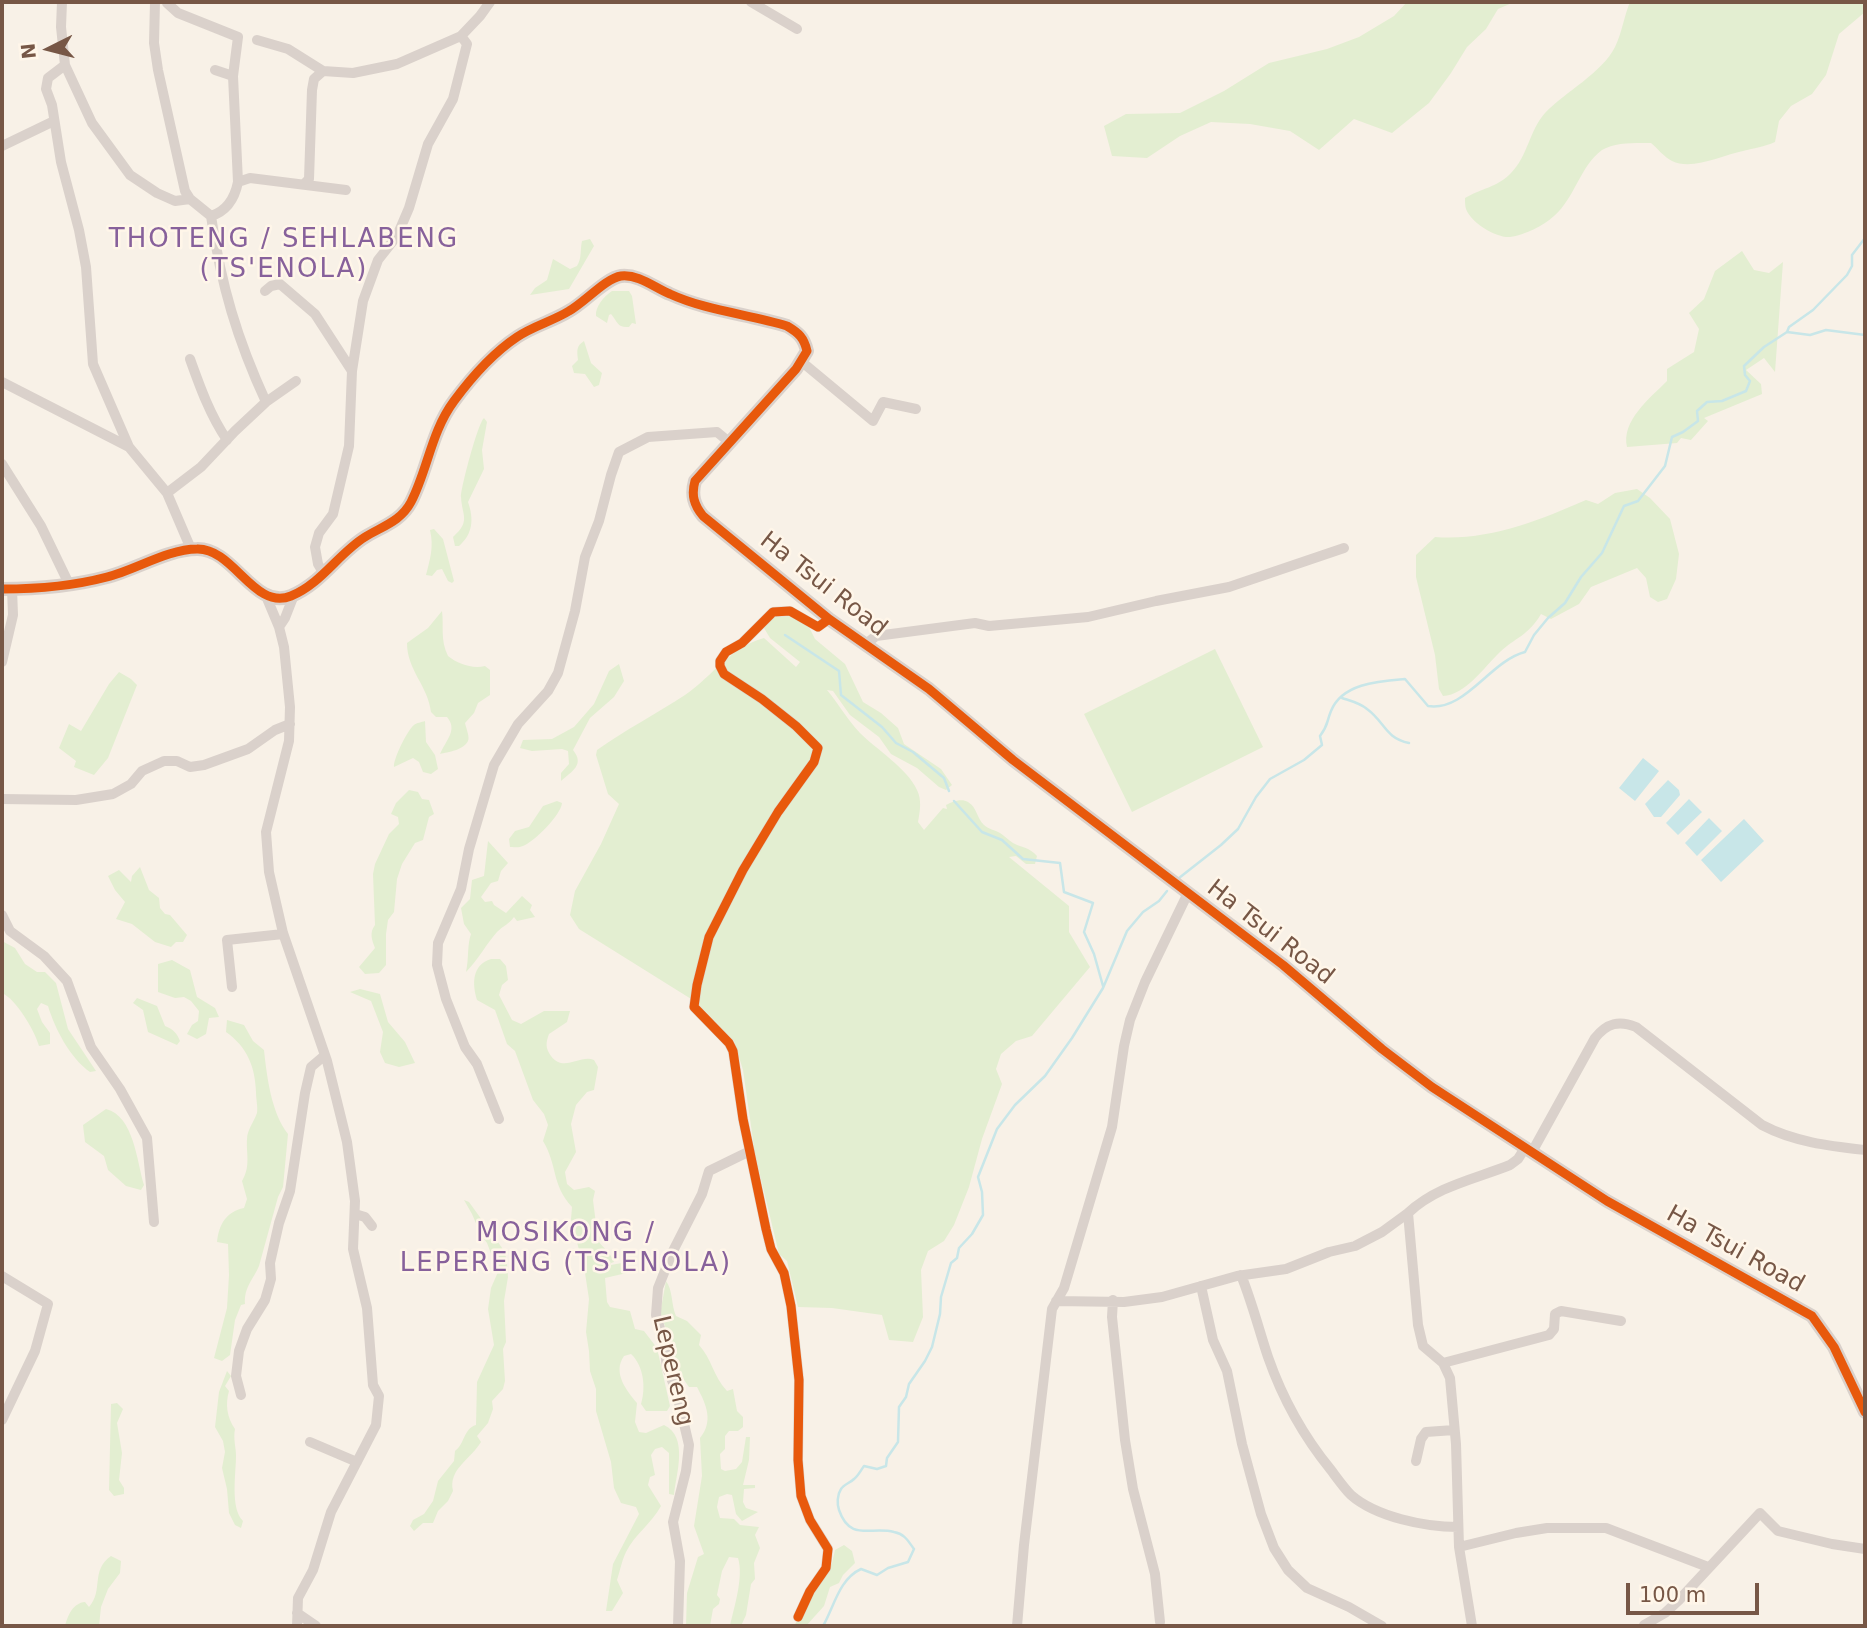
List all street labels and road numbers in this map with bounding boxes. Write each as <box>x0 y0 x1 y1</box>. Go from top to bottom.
street label: Ha Tsui Road <box>754 526 892 644</box>
street label: Ha Tsui Road <box>1201 874 1339 992</box>
street label: Ha Tsui Road <box>1661 1200 1809 1300</box>
street label: Lepereng <box>645 1313 699 1429</box>

